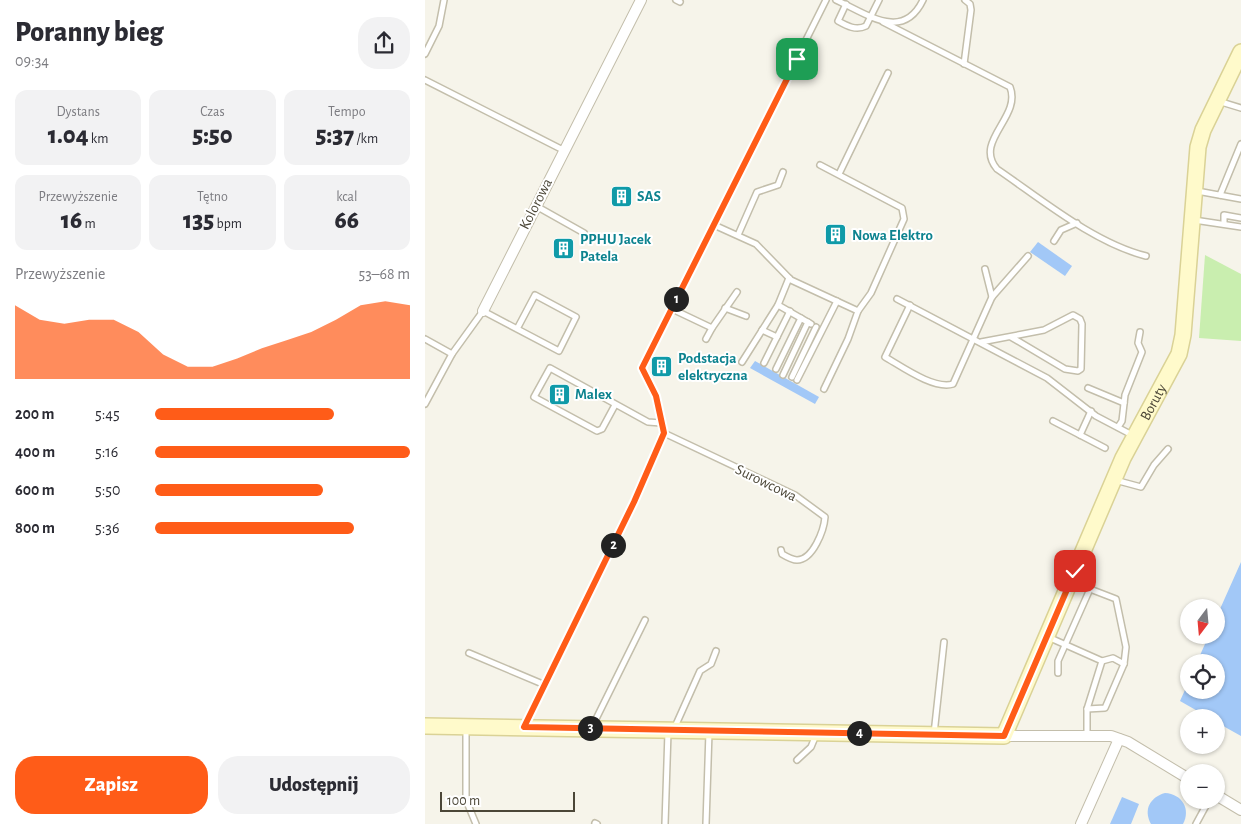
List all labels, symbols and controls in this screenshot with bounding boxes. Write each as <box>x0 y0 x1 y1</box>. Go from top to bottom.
button: share <box>358 17 410 69</box>
text: Poranny bieg <box>15 19 163 47</box>
pin <box>776 38 818 80</box>
icon: arrive <box>783 45 811 73</box>
text: 09:34 <box>15 53 49 69</box>
text: Dystans <box>56 105 100 119</box>
text: Czas <box>200 105 225 119</box>
text: Tempo <box>328 105 366 119</box>
text: 1.04 <box>48 123 89 148</box>
text: 5:50 <box>192 123 233 148</box>
text: 5:37 <box>316 123 354 148</box>
text: km <box>89 132 108 146</box>
text: /km <box>354 132 378 146</box>
street label: Kolorowa <box>517 176 555 232</box>
building icon: SAS <box>609 184 633 208</box>
place label: SAS <box>637 189 661 204</box>
text: Przewyższenie <box>39 190 118 204</box>
text: Tętno <box>197 190 228 204</box>
text: kcal <box>336 190 358 204</box>
text: 16 <box>61 208 82 233</box>
text: 135 <box>183 208 214 233</box>
text: 66 <box>335 208 359 233</box>
text: m <box>82 217 96 231</box>
text: bpm <box>214 217 242 231</box>
building icon: Nowa Elektro <box>824 223 848 247</box>
place label: Nowa Elektro <box>852 228 933 243</box>
place label: PPHU Jacek Patela <box>580 232 652 264</box>
building icon: PPHU Jacek Patela <box>552 236 576 260</box>
text: Przewyższenie <box>15 266 105 282</box>
text: 53–68 m <box>359 266 410 282</box>
pin: 1 <box>663 286 689 312</box>
text: 1 <box>674 292 679 306</box>
place label: Podstacja elektryczna <box>678 351 748 383</box>
building icon: Podstacja elektryczna <box>650 355 674 379</box>
street label: Boruty <box>1137 381 1169 423</box>
building icon: Malex <box>547 382 571 406</box>
place label: Malex <box>575 387 612 402</box>
text: 200 m <box>15 406 55 422</box>
text: 5:45 <box>95 406 120 422</box>
text: 400 m <box>15 444 55 460</box>
text: 5:16 <box>95 444 118 460</box>
street label: Surowcowa <box>733 462 799 504</box>
text: 600 m <box>15 482 55 498</box>
text: 5:50 <box>95 482 121 498</box>
text: 800 m <box>15 520 55 536</box>
text: 5:36 <box>95 520 119 536</box>
pin: 2 <box>601 532 625 558</box>
text: 2 <box>610 538 617 552</box>
pin <box>1054 550 1096 592</box>
icon: check <box>1061 557 1089 585</box>
north arrow <box>1180 599 1225 644</box>
map controls <box>1180 599 1225 809</box>
button: locate <box>1180 654 1225 699</box>
button: + <box>1180 709 1225 754</box>
pin: 3 <box>577 716 603 740</box>
pin: 4 <box>847 720 871 746</box>
text: 3 <box>587 721 594 735</box>
text: 4 <box>856 726 863 740</box>
button: Zapisz <box>15 756 208 814</box>
button: Udostępnij <box>218 756 410 814</box>
button: − <box>1180 764 1225 809</box>
scale bar <box>440 789 575 812</box>
text: 100 m <box>447 794 480 808</box>

